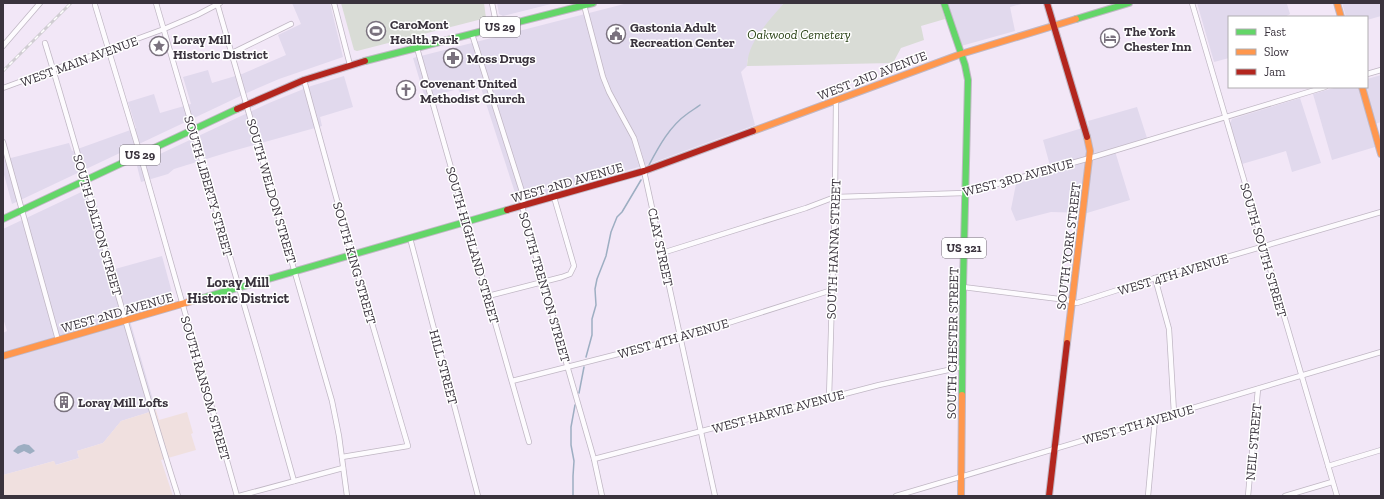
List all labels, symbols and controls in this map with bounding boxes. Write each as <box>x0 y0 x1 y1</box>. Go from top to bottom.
legend <box>1228 16 1368 88</box>
place label: CaroMont Health Park <box>390 17 458 47</box>
road number: US 29 <box>480 17 520 37</box>
sports icon: CaroMont Health Park <box>365 20 387 42</box>
place label: Gastonia Adult Recreation Center <box>630 20 735 50</box>
public building icon: Gastonia Adult Recreation Center <box>605 23 627 45</box>
place label: The York Chester Inn <box>1124 24 1192 54</box>
text: Fast <box>1264 25 1287 39</box>
park label: Oakwood Cemetery <box>747 27 851 42</box>
hotel icon: The York Chester Inn <box>1099 27 1121 49</box>
place label: Loray Mill Historic District <box>173 32 269 62</box>
street label: WEST MAIN AVENUE <box>18 33 140 90</box>
place icon: Loray Mill Historic District <box>148 35 170 57</box>
text: Slow <box>1264 45 1290 59</box>
pharmacy icon: Moss Drugs <box>442 47 464 69</box>
street label: WEST 2ND AVENUE <box>815 48 929 103</box>
place label: Moss Drugs <box>467 51 535 66</box>
text: Jam <box>1264 65 1286 79</box>
place label: Covenant United Methodist Church <box>420 76 526 106</box>
church icon: Covenant United Methodist Church <box>395 79 417 101</box>
street label: SOUTH LIBERTY STREET <box>181 114 236 258</box>
street label: SOUTH WELDON STREET <box>244 117 299 265</box>
road number: US 29 <box>120 145 160 165</box>
street label: SOUTH DALTON STREET <box>70 153 125 297</box>
street label: WEST 3RD AVENUE <box>961 155 1075 199</box>
street label: WEST 2ND AVENUE <box>509 159 625 206</box>
street label: SOUTH HIGHLAND STREET <box>443 165 502 325</box>
street label: SOUTH HANNA STREET <box>824 178 843 320</box>
street label: SOUTH YORK STREET <box>1053 181 1084 311</box>
street label: SOUTH SOUTH STREET <box>1237 181 1290 319</box>
street label: SOUTH KING STREET <box>330 200 379 326</box>
street label: CLAY STREET <box>645 207 676 288</box>
street label: SOUTH TRENTON STREET <box>516 210 573 364</box>
road number: US 321 <box>942 238 986 258</box>
street label: WEST 4TH AVENUE <box>1116 250 1231 298</box>
street label: SOUTH CHESTER STREET <box>944 267 961 419</box>
district label: Loray Mill Historic District <box>187 274 289 307</box>
street label: WEST 2ND AVENUE <box>59 289 175 336</box>
street label: SOUTH RANSOM STREET <box>178 314 233 462</box>
street label: WEST 4TH AVENUE <box>616 315 731 362</box>
street label: HILL STREET <box>426 328 461 406</box>
street label: WEST HARVIE AVENUE <box>710 386 846 436</box>
building icon: Loray Mill Lofts <box>53 391 75 413</box>
place label: Loray Mill Lofts <box>78 395 168 410</box>
street label: WEST 5TH AVENUE <box>1081 401 1196 448</box>
street label: NEIL STREET <box>1243 403 1264 481</box>

